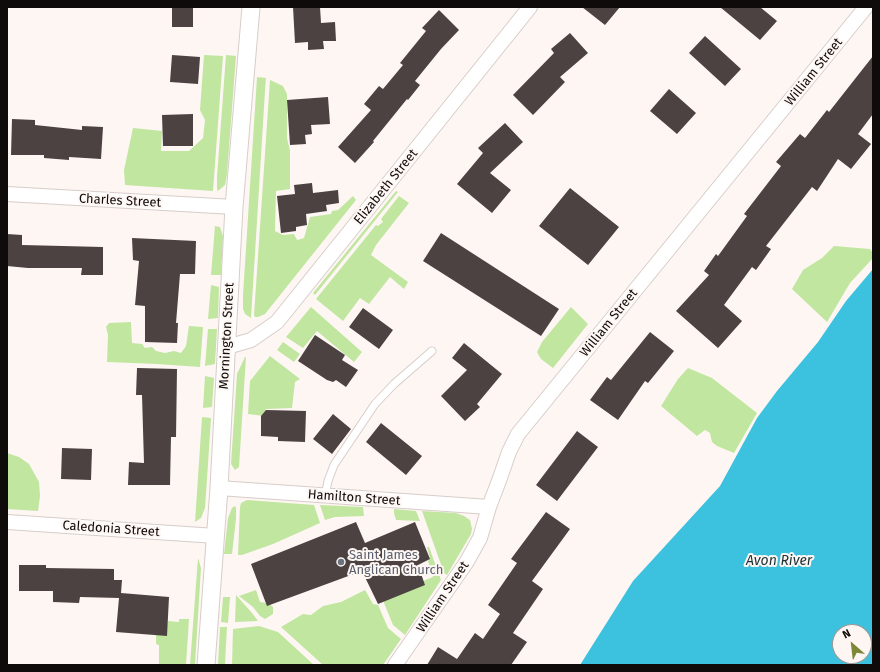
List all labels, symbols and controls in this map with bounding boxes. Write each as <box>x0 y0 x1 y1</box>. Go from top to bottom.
street label: William Street <box>782 35 846 109</box>
street label: Elizabeth Street <box>351 146 421 228</box>
street label: Charles Street <box>78 191 162 211</box>
street label: Mornington Street <box>216 282 238 390</box>
street label: William Street <box>577 286 641 360</box>
street label: Hamilton Street <box>307 487 401 509</box>
street label: Caledonia Street <box>62 518 160 540</box>
place label: Saint James Anglican Church <box>349 547 443 578</box>
water label: Avon River <box>746 553 812 569</box>
marker: Saint James Anglican Church <box>336 557 346 567</box>
street label: William Street <box>413 558 473 636</box>
north arrow <box>832 624 872 664</box>
text: N <box>840 626 853 641</box>

